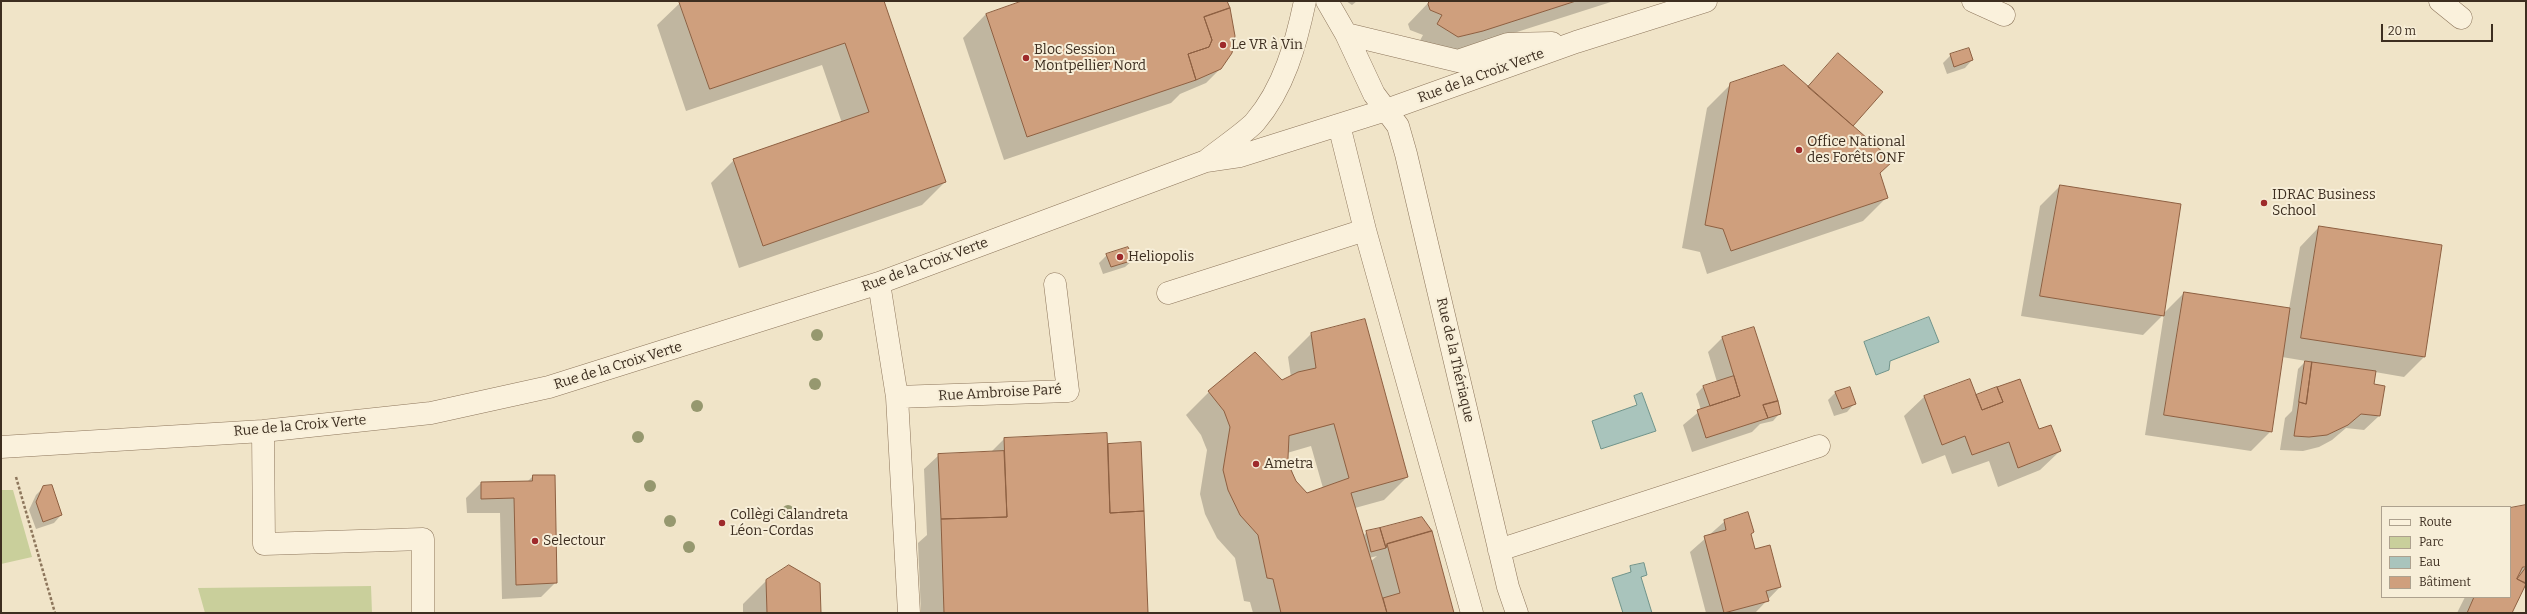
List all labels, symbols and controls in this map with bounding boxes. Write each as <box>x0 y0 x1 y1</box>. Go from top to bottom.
scale bar <box>2383 16 2495 42</box>
text: 20 m <box>2388 24 2416 38</box>
place label: Le VR à Vin <box>1231 37 1303 53</box>
marker: Le VR à Vin <box>1218 40 1228 50</box>
place label: Bloc Session Montpellier Nord <box>1034 42 1146 74</box>
street label: Rue de la Croix Verte <box>1416 45 1546 107</box>
marker: Bloc Session Montpellier Nord <box>1021 53 1031 63</box>
place label: Office National des Forêts ONF <box>1807 134 1905 166</box>
marker: Office National des Forêts ONF <box>1794 145 1804 155</box>
place label: IDRAC Business School <box>2272 187 2376 220</box>
marker: IDRAC Business School <box>2259 198 2269 208</box>
street label: Rue de la Croix Verte <box>860 234 990 296</box>
place label: Heliopolis <box>1128 249 1194 265</box>
marker: Heliopolis <box>1115 252 1125 262</box>
street label: Rue de la Thériaque <box>1432 296 1478 424</box>
street label: Rue de la Croix Verte <box>552 338 684 394</box>
street label: Rue Ambroise Paré <box>938 381 1062 405</box>
street label: Rue de la Croix Verte <box>233 412 367 440</box>
place label: Ametra <box>1264 456 1313 472</box>
marker: Ametra <box>1251 459 1261 469</box>
legend <box>2381 506 2511 598</box>
place label: Collègi Calandreta Léon-Cordas <box>730 507 848 540</box>
text: Route <box>2419 515 2452 529</box>
marker: Collègi Calandreta Léon-Cordas <box>717 518 727 528</box>
place label: Selectour <box>543 533 605 549</box>
text: Parc <box>2419 535 2444 549</box>
marker: Selectour <box>530 536 540 546</box>
text: Eau <box>2419 555 2440 569</box>
text: Bâtiment <box>2419 575 2471 589</box>

